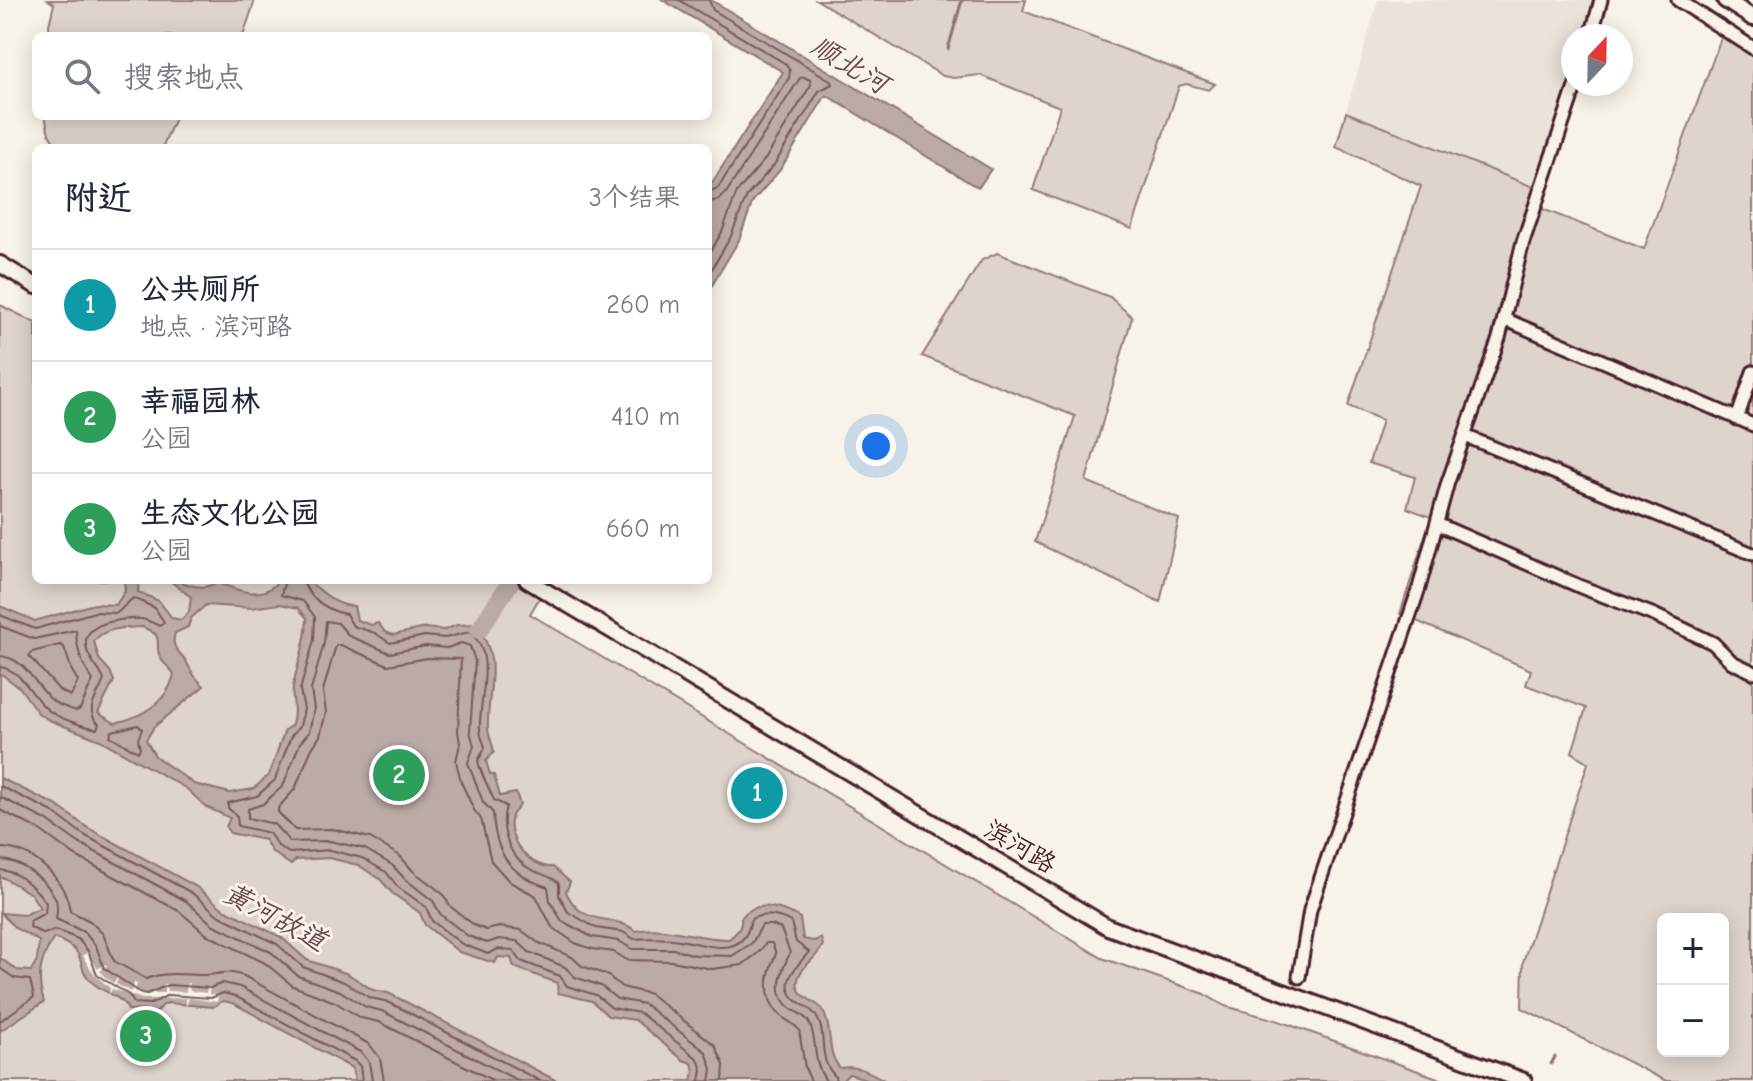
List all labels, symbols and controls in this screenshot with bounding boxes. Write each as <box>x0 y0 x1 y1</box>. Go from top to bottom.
north arrow <box>1561 24 1633 96</box>
water label: 顺北河 <box>806 30 898 102</box>
search box <box>32 32 712 120</box>
icon: search <box>60 54 104 98</box>
text: 搜索地点 <box>124 60 244 95</box>
text: 附近 <box>64 178 132 218</box>
text: 3个结果 <box>589 183 680 213</box>
text: 公共厕所 <box>140 272 260 307</box>
text: 1 <box>85 290 95 320</box>
text: 260 m <box>606 290 680 320</box>
text: 地点 · 滨河路 <box>140 312 292 342</box>
text: 幸福园林 <box>140 384 260 419</box>
text: 2 <box>84 402 96 432</box>
text: 410 m <box>611 402 680 432</box>
text: 公园 <box>140 424 192 454</box>
your location <box>856 426 896 466</box>
text: 生态文化公园 <box>140 496 320 531</box>
text: 3 <box>84 514 96 544</box>
text: 660 m <box>606 514 680 544</box>
text: 公园 <box>140 536 192 566</box>
pin: 2 <box>373 745 425 805</box>
pin: 1 <box>731 763 783 823</box>
street label: 滨河路 <box>979 814 1061 880</box>
water label: 黄河故道 <box>218 877 334 958</box>
map controls <box>1657 913 1729 1057</box>
button: + <box>1657 913 1729 985</box>
button: − <box>1657 985 1729 1057</box>
pin: 3 <box>120 1006 172 1066</box>

